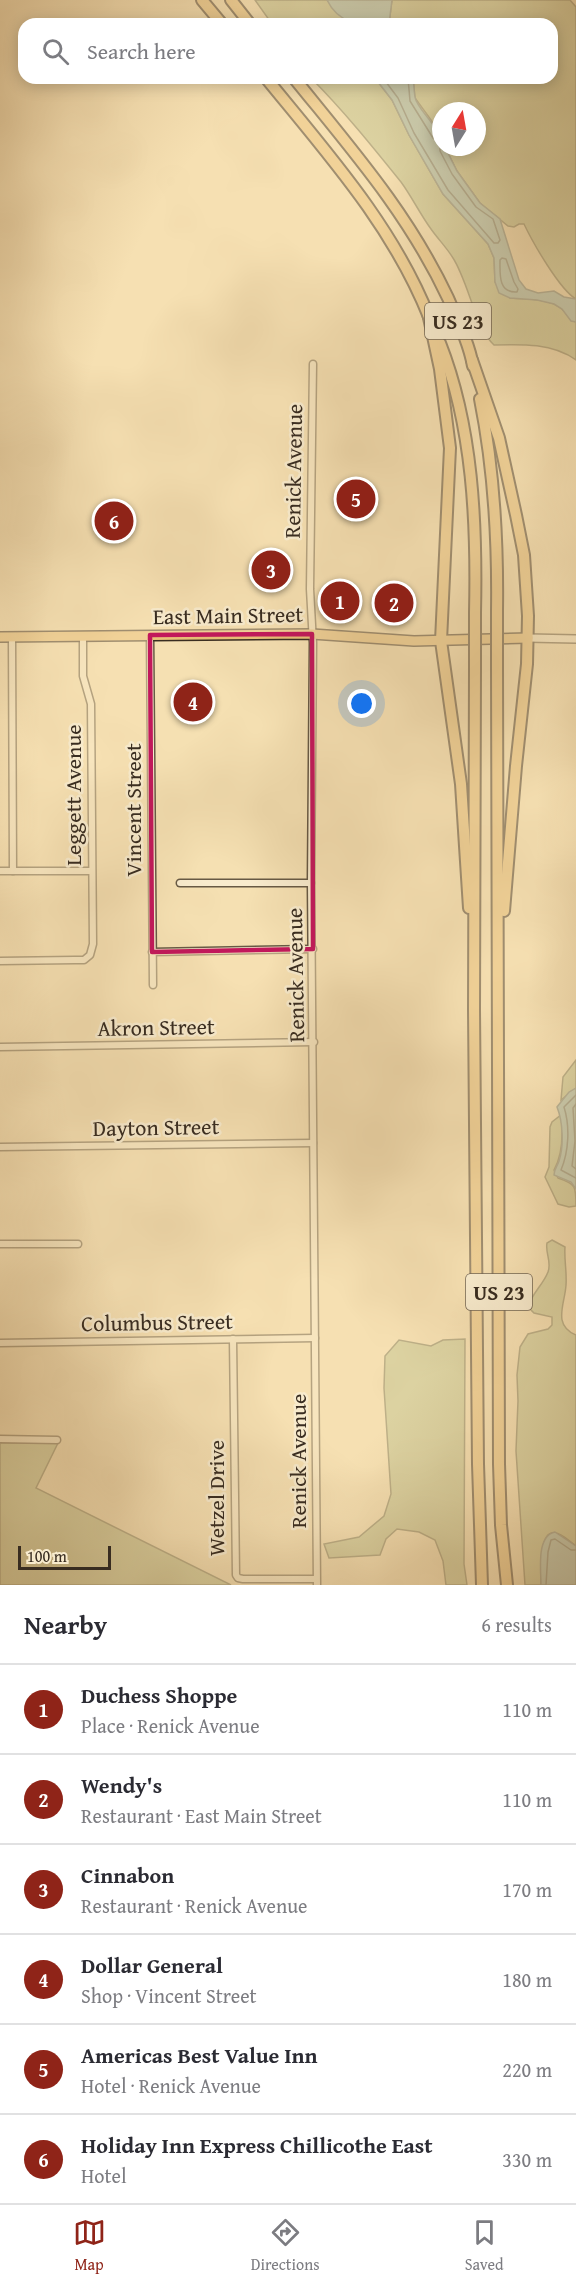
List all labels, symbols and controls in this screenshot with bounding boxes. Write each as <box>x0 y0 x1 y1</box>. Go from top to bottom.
search box <box>18 18 558 84</box>
icon: search <box>39 35 72 68</box>
text: Search here <box>87 35 196 67</box>
north arrow <box>432 102 486 156</box>
road number: US 23 <box>425 303 491 339</box>
street label: Renick Avenue <box>276 403 310 539</box>
pin: 5 <box>336 476 376 522</box>
pin: 6 <box>94 498 134 544</box>
pin: 3 <box>252 548 290 592</box>
pin: 1 <box>320 578 360 624</box>
pin: 2 <box>374 580 414 626</box>
street label: East Main Street <box>153 598 304 632</box>
pin: 4 <box>174 680 212 724</box>
your location <box>347 689 376 718</box>
street label: Leggett Avenue <box>57 724 89 866</box>
street label: Vincent Street <box>117 743 149 877</box>
street label: Renick Avenue <box>278 907 312 1043</box>
street label: Akron Street <box>97 1010 215 1044</box>
street label: Dayton Street <box>92 1110 220 1144</box>
road number: US 23 <box>466 1274 532 1310</box>
street label: Columbus Street <box>81 1305 233 1339</box>
street label: Renick Avenue <box>282 1394 314 1528</box>
street label: Wetzel Drive <box>200 1440 232 1556</box>
scale bar <box>18 1543 111 1570</box>
text: 100 m <box>27 1544 67 1568</box>
text: Nearby <box>24 1605 107 1644</box>
text: 6 results <box>481 1610 552 1639</box>
text: Duchess Shoppe <box>81 1679 237 1711</box>
text: 1 <box>38 1695 49 1724</box>
text: 110 m <box>502 1695 552 1724</box>
text: Place · Renick Avenue <box>81 1711 260 1740</box>
text: Wendy's <box>81 1769 162 1801</box>
text: 2 <box>38 1785 49 1814</box>
text: 110 m <box>502 1785 552 1814</box>
text: Restaurant · East Main Street <box>81 1801 322 1830</box>
text: Cinnabon <box>81 1859 174 1891</box>
text: 3 <box>38 1875 49 1904</box>
text: 170 m <box>502 1875 552 1904</box>
text: Restaurant · Renick Avenue <box>81 1891 307 1920</box>
text: Dollar General <box>81 1949 223 1981</box>
text: 4 <box>38 1965 49 1994</box>
text: 180 m <box>502 1965 552 1994</box>
text: Shop · Vincent Street <box>81 1981 257 2010</box>
text: Americas Best Value Inn <box>81 2039 318 2071</box>
text: 5 <box>38 2055 49 2084</box>
text: 220 m <box>502 2055 552 2084</box>
text: Hotel · Renick Avenue <box>81 2071 261 2100</box>
text: Holiday Inn Express Chillicothe East <box>81 2129 432 2161</box>
text: 6 <box>38 2145 49 2174</box>
text: 330 m <box>502 2145 552 2174</box>
text: Hotel <box>81 2161 127 2190</box>
tab: Map <box>73 2216 106 2276</box>
tab: Directions <box>251 2216 320 2276</box>
tab: Saved <box>465 2216 503 2276</box>

